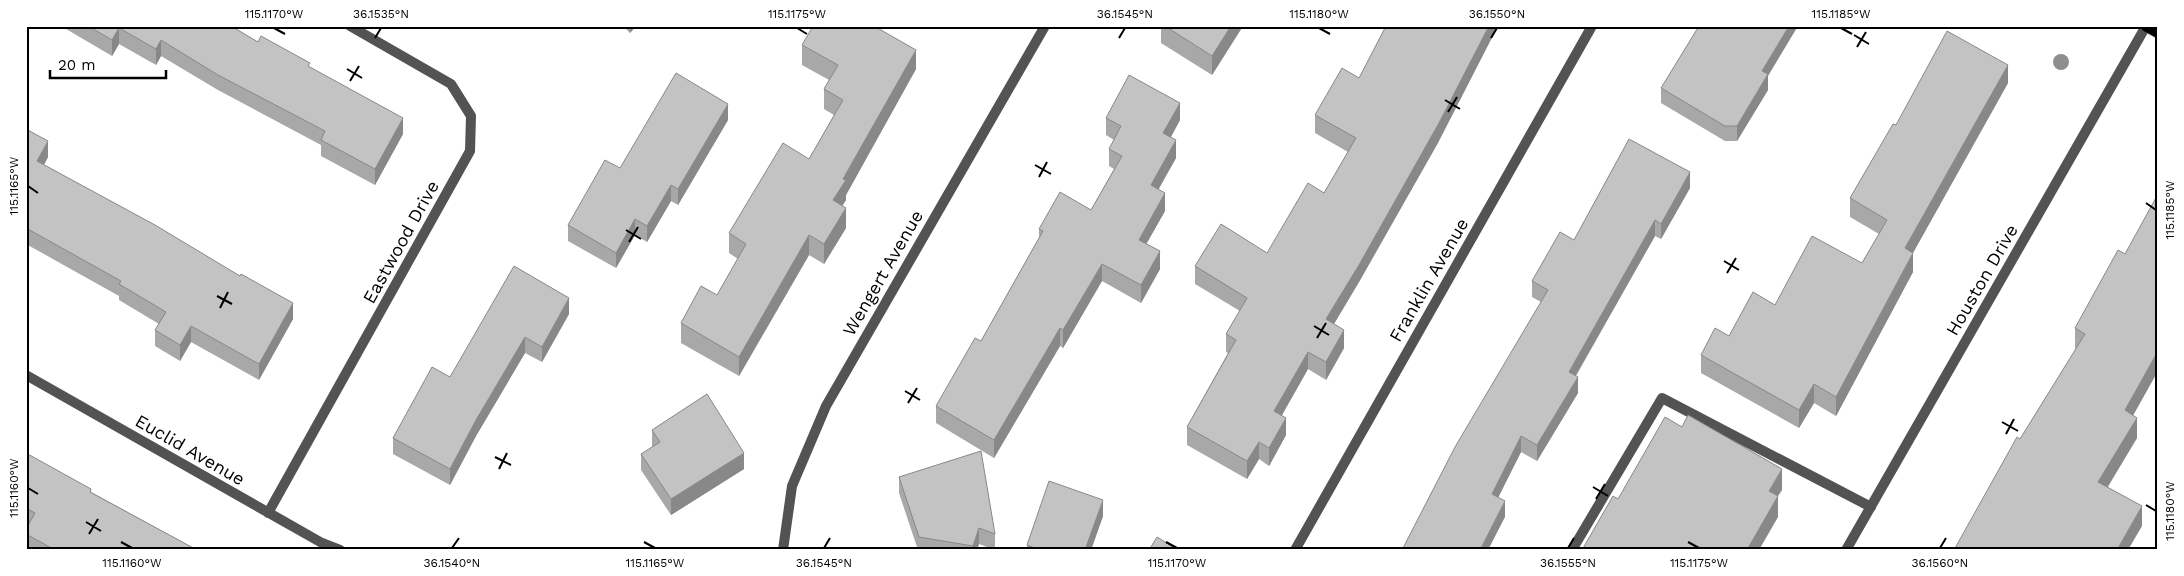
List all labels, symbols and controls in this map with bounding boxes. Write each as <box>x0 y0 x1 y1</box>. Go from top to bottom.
text: 115.1170°W <box>245 7 304 21</box>
text: 36.1535°N <box>353 7 409 21</box>
text: 115.1175°W <box>768 7 827 21</box>
text: 36.1545°N <box>1097 7 1153 21</box>
text: 115.1180°W <box>1289 7 1349 21</box>
text: 36.1550°N <box>1469 7 1525 21</box>
text: 115.1185°W <box>1812 7 1871 21</box>
scale bar <box>50 48 166 80</box>
text: 20 m <box>58 56 96 74</box>
text: 115.1165°W <box>7 156 21 215</box>
street label: Eastwood Drive <box>358 177 443 307</box>
text: 115.1185°W <box>2163 180 2177 239</box>
street label: Wengert Avenue <box>838 206 927 339</box>
street label: Franklin Avenue <box>1385 214 1473 345</box>
street label: Houston Drive <box>1941 220 2022 339</box>
street label: Euclid Avenue <box>132 410 249 489</box>
text: 115.1160°W <box>7 458 21 518</box>
text: 115.1180°W <box>2163 481 2177 541</box>
text: 115.1160°W <box>102 556 162 570</box>
text: 36.1540°N <box>424 556 480 570</box>
text: 115.1165°W <box>626 556 685 570</box>
text: 36.1545°N <box>796 556 852 570</box>
text: 115.1170°W <box>1148 556 1207 570</box>
text: 36.1555°N <box>1540 556 1596 570</box>
text: 115.1175°W <box>1670 556 1729 570</box>
text: 36.1560°N <box>1912 556 1968 570</box>

